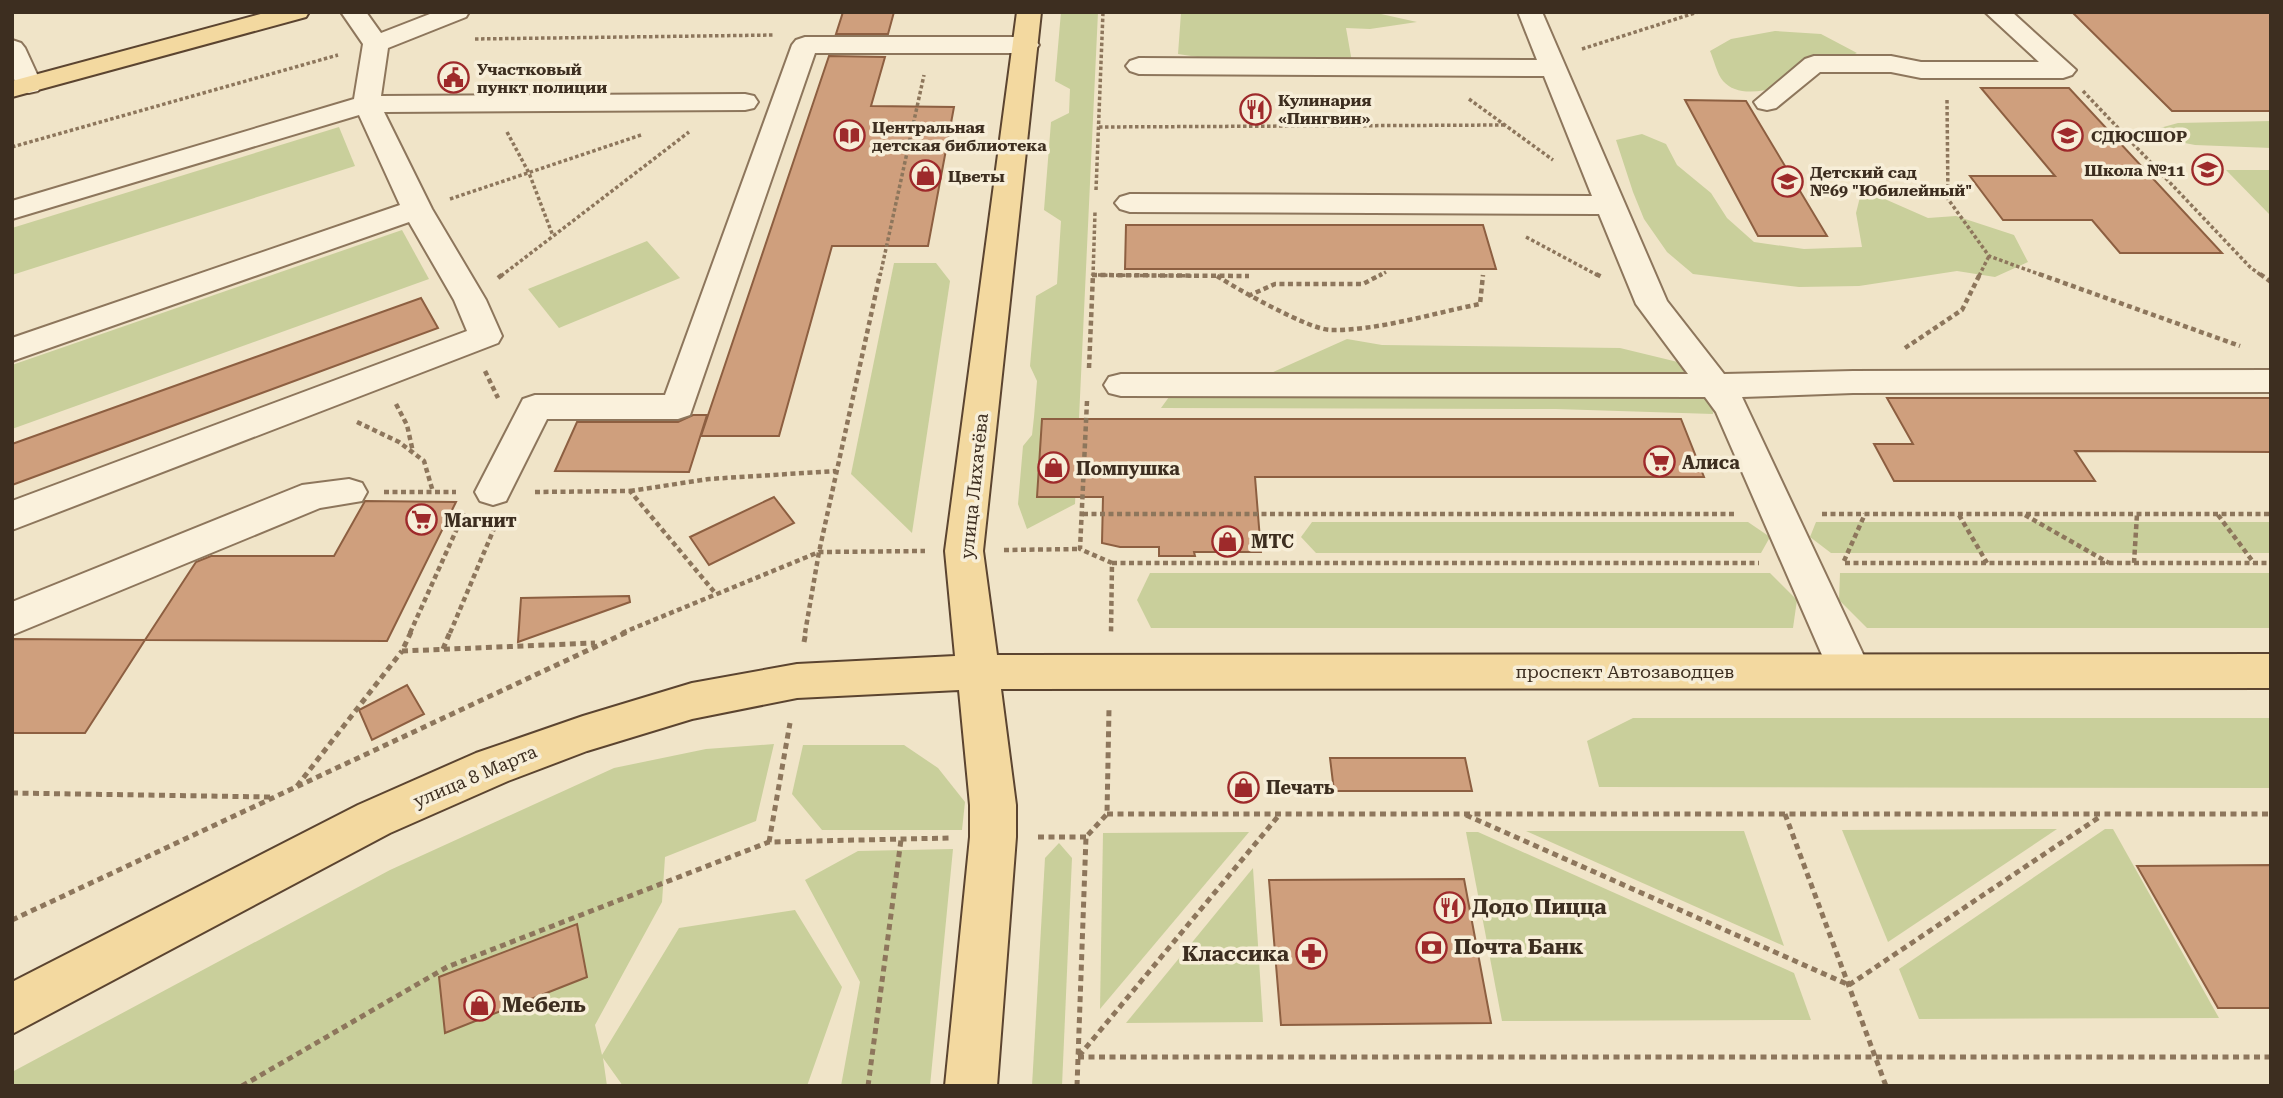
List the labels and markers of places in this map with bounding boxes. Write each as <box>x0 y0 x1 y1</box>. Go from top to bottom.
place label: Участковый пункт полиции <box>477 60 607 97</box>
public building icon: Участковый пункт полиции <box>437 61 471 95</box>
place label: Кулинария «Пингвин» <box>1278 91 1372 128</box>
restaurant icon: Кулинария «Пингвин» <box>1238 92 1272 126</box>
place label: Центральная детская библиотека <box>872 118 1047 155</box>
library icon: Центральная детская библиотека <box>832 119 866 153</box>
school or university icon: СДЮСШОР <box>2051 119 2085 153</box>
place label: СДЮСШОР <box>2091 127 2187 146</box>
school or university icon: Школа №11 <box>2191 153 2225 187</box>
shop icon: Цветы <box>908 159 942 193</box>
place label: Школа №11 <box>2084 161 2185 180</box>
place label: Детский сад №69 "Юбилейный" <box>1810 163 1972 200</box>
school or university icon: Детский сад №69 "Юбилейный" <box>1770 164 1804 198</box>
place label: Цветы <box>948 167 1005 186</box>
supermarket icon: Алиса <box>1642 445 1676 479</box>
shop icon: Помпушка <box>1036 451 1070 485</box>
place label: Алиса <box>1682 452 1740 473</box>
place label: Помпушка <box>1076 458 1180 479</box>
supermarket icon: Магнит <box>404 503 438 537</box>
place label: Магнит <box>444 510 517 531</box>
shop icon: МТС <box>1211 524 1245 558</box>
place label: МТС <box>1251 531 1294 552</box>
shop icon: Печать <box>1226 770 1260 804</box>
place label: Печать <box>1266 777 1335 798</box>
restaurant icon: Додо Пицца <box>1432 890 1466 924</box>
place label: Додо Пицца <box>1472 895 1607 919</box>
bank icon: Почта Банк <box>1414 930 1448 964</box>
place label: Почта Банк <box>1454 935 1584 959</box>
pharmacy icon: Классика <box>1295 937 1329 971</box>
place label: Классика <box>1182 942 1290 966</box>
shop icon: Мебель <box>462 988 496 1022</box>
place label: Мебель <box>502 993 586 1017</box>

